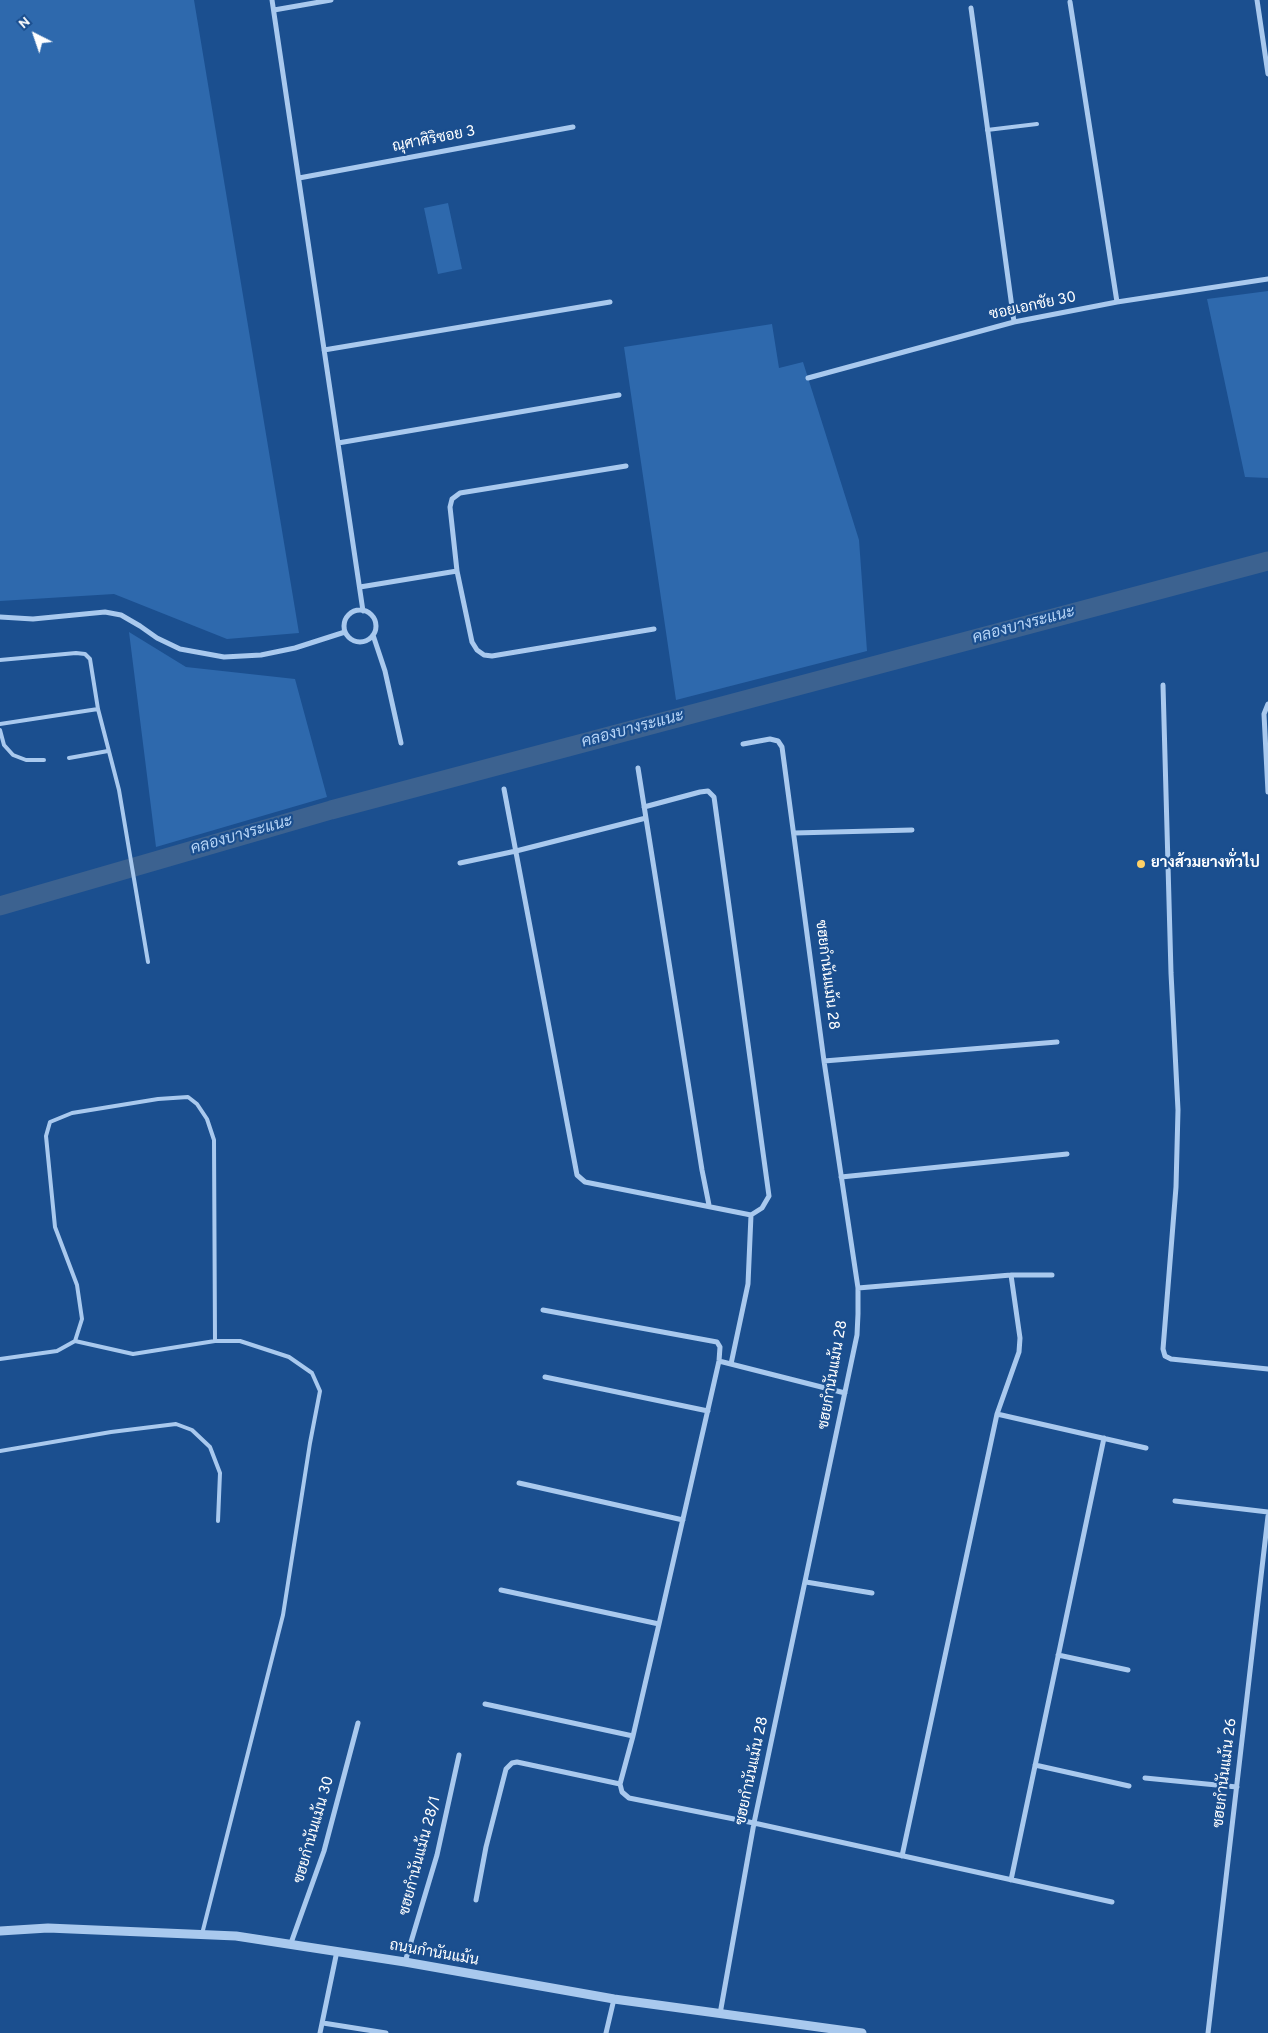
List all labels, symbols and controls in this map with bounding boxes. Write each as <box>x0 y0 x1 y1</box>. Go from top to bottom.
north arrow <box>10 10 60 60</box>
text: N <box>15 14 34 33</box>
street label: ณุศาศิริซอย 3 <box>391 123 477 157</box>
street label: ซอยเอกชัย 30 <box>988 289 1078 325</box>
water label: คลองบางระแนะ <box>971 603 1077 649</box>
water label: คลองบางระแนะ <box>580 707 686 753</box>
water label: คลองบางระแนะ <box>189 812 295 860</box>
place label: ยางส้วมยางทั่วไป <box>1151 855 1260 873</box>
marker: ยางส้วมยางทั่วไป <box>1135 858 1147 870</box>
street label: ซฮยกำนันแม้น 28 <box>810 919 842 1031</box>
street label: ซฮยกำนันแม้น 28 <box>816 1319 852 1431</box>
street label: ซฮยกำนันแม้น 28 <box>733 1715 773 1827</box>
street label: ซฮยกำนันแม้น 26 <box>1210 1717 1242 1829</box>
street label: ซฮยกำนันแม้น 30 <box>291 1774 339 1886</box>
street label: ซฮยกำนันแม้น 28/1 <box>396 1794 446 1918</box>
street label: ถนนกำนันแม้น <box>388 1937 480 1971</box>

